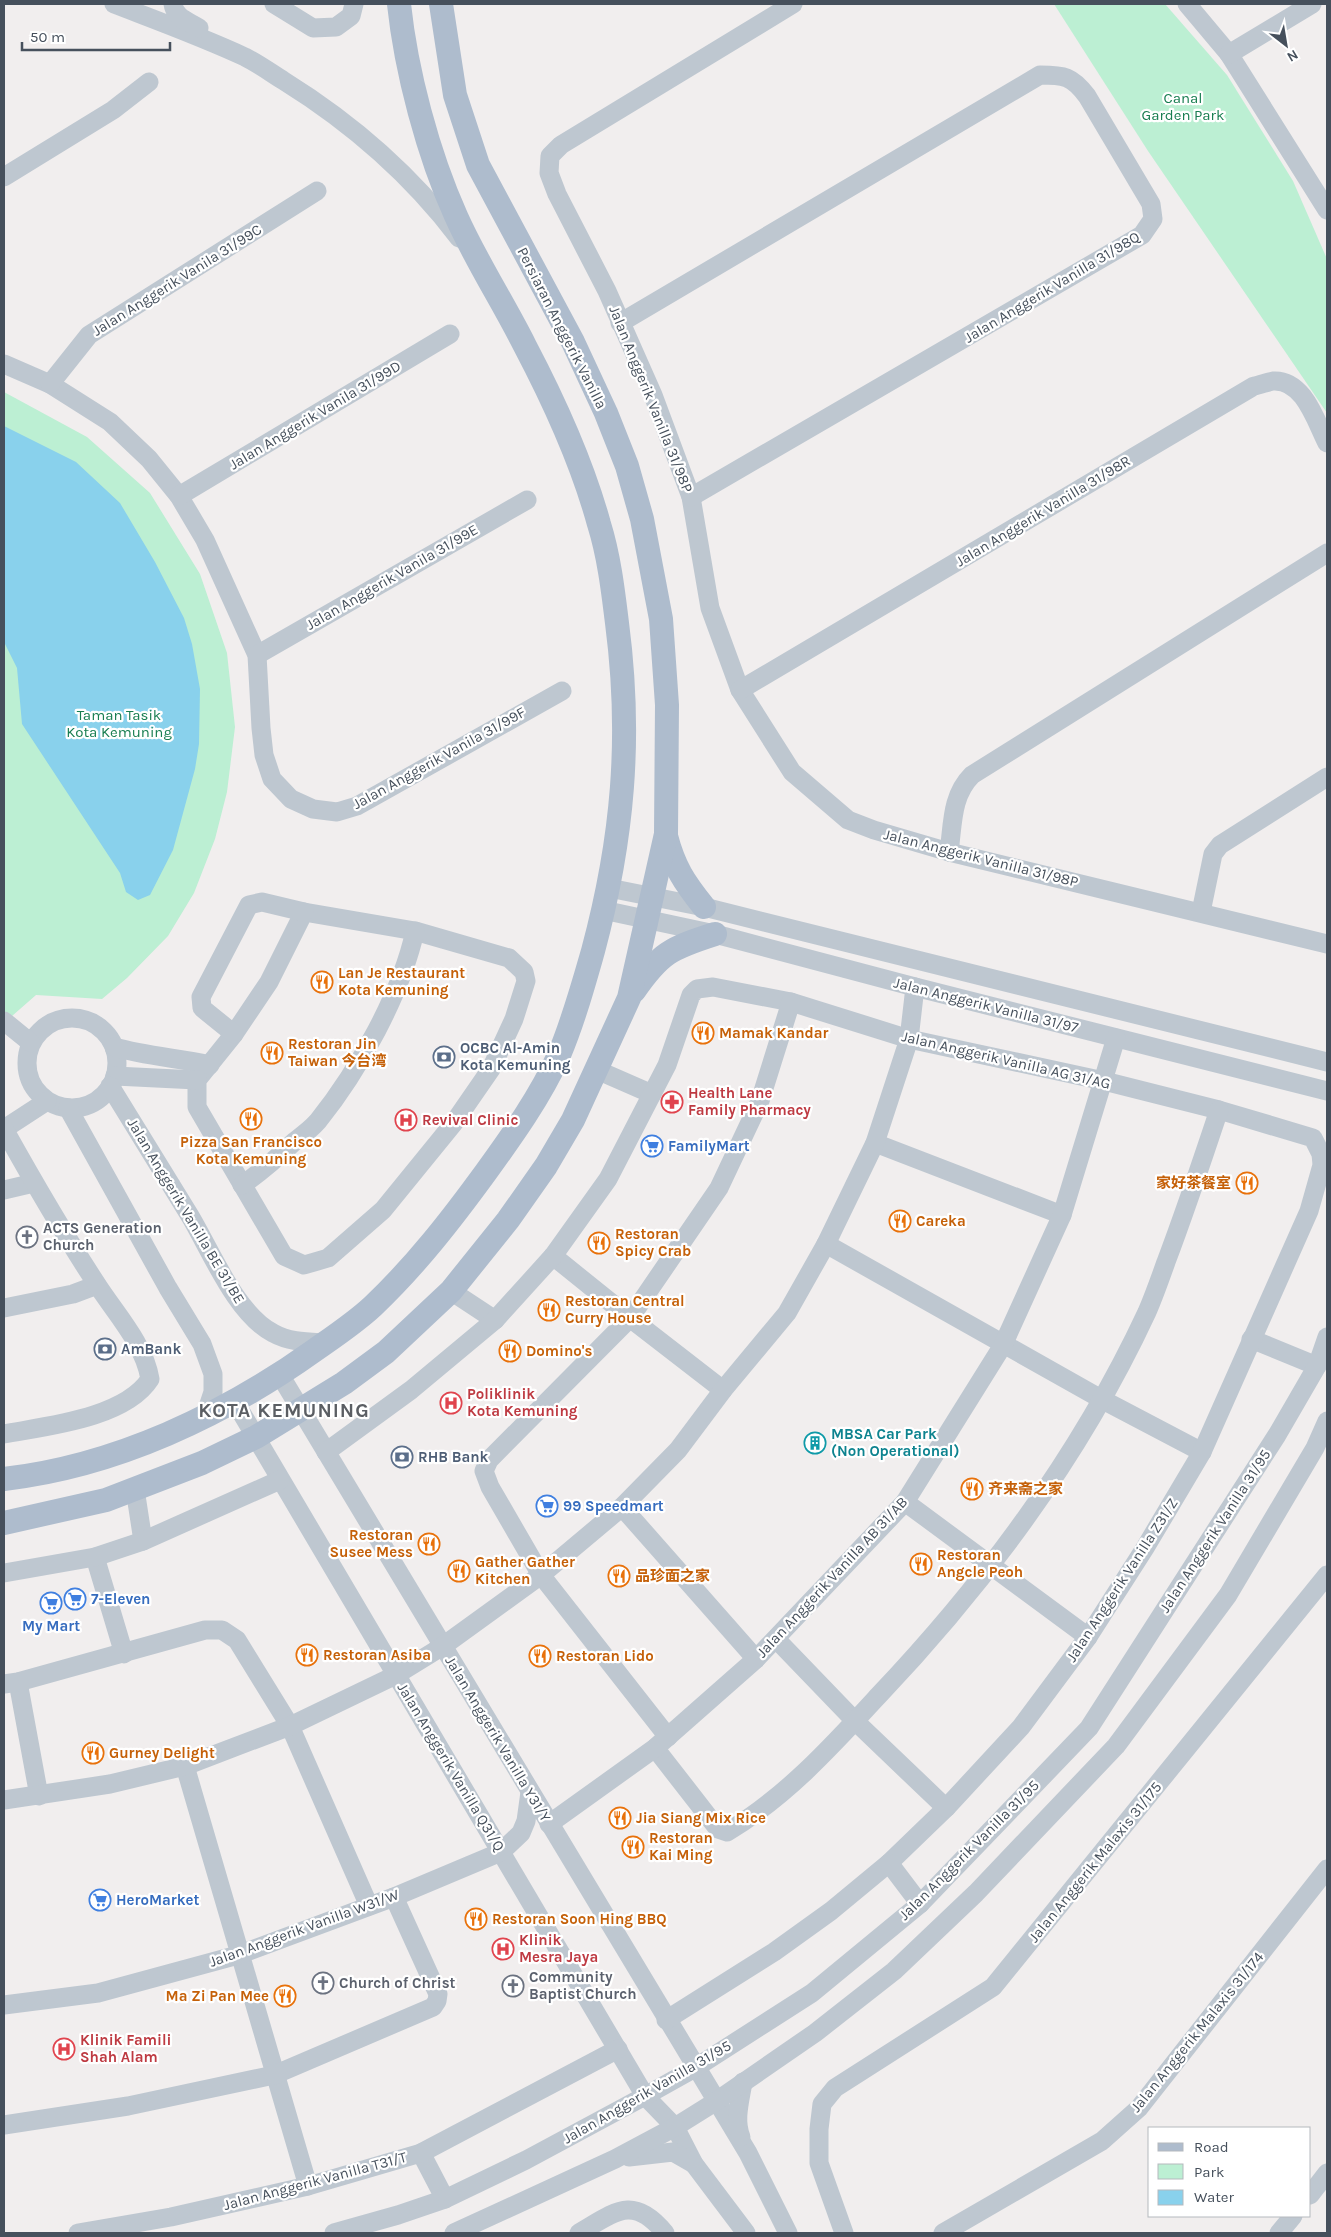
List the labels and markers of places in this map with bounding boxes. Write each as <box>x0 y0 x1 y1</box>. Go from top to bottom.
place label: Lan Je Restaurant Kota Kemuning <box>338 964 465 999</box>
restaurant icon: Lan Je Restaurant Kota Kemuning <box>310 970 334 994</box>
restaurant icon: Mamak Kandar <box>691 1021 715 1045</box>
place label: Mamak Kandar <box>719 1024 828 1042</box>
place label: Restoran Jin Taiwan 今台湾 <box>288 1035 387 1070</box>
place label: OCBC Al-Amin Kota Kemuning <box>460 1039 571 1074</box>
restaurant icon: Restoran Jin Taiwan 今台湾 <box>260 1041 284 1065</box>
bank icon: OCBC Al-Amin Kota Kemuning <box>432 1045 456 1069</box>
place label: Health Lane Family Pharmacy <box>688 1084 811 1119</box>
pharmacy icon: Health Lane Family Pharmacy <box>660 1090 684 1114</box>
restaurant icon: Pizza San Francisco Kota Kemuning <box>239 1107 263 1131</box>
hospital icon: Revival Clinic <box>394 1108 418 1132</box>
place label: Revival Clinic <box>422 1111 518 1129</box>
place label: Pizza San Francisco Kota Kemuning <box>180 1133 322 1168</box>
supermarket icon: FamilyMart <box>640 1134 664 1158</box>
place label: FamilyMart <box>668 1137 750 1155</box>
restaurant icon: 家好茶餐室 <box>1235 1171 1259 1195</box>
place label: 家好茶餐室 <box>1156 1174 1231 1192</box>
restaurant icon: Careka <box>888 1209 912 1233</box>
place label: Careka <box>916 1212 966 1230</box>
place label: ACTS Generation Church <box>43 1219 162 1254</box>
church icon: ACTS Generation Church <box>15 1225 39 1249</box>
place label: Restoran Spicy Crab <box>615 1225 691 1260</box>
restaurant icon: Restoran Spicy Crab <box>587 1231 611 1255</box>
place label: Restoran Central Curry House <box>565 1292 685 1327</box>
restaurant icon: Restoran Central Curry House <box>537 1298 561 1322</box>
bank icon: AmBank <box>93 1337 117 1361</box>
restaurant icon: Domino's <box>498 1339 522 1363</box>
place label: AmBank <box>121 1340 181 1358</box>
place label: Domino's <box>526 1342 592 1360</box>
place label: Poliklinik Kota Kemuning <box>467 1385 578 1420</box>
hospital icon: Poliklinik Kota Kemuning <box>439 1391 463 1415</box>
place label: MBSA Car Park (Non Operational) <box>831 1425 959 1460</box>
building icon: MBSA Car Park (Non Operational) <box>803 1431 827 1455</box>
bank icon: RHB Bank <box>390 1445 414 1469</box>
place label: RHB Bank <box>418 1448 489 1466</box>
restaurant icon: 齐来斋之家 <box>960 1477 984 1501</box>
place label: 齐来斋之家 <box>988 1480 1063 1498</box>
supermarket icon: 99 Speedmart <box>535 1494 559 1518</box>
place label: 99 Speedmart <box>563 1497 664 1515</box>
place label: Restoran Susee Mess <box>330 1526 413 1561</box>
restaurant icon: Restoran Susee Mess <box>417 1532 441 1556</box>
place label: Restoran Angcle Peoh <box>937 1546 1023 1581</box>
restaurant icon: Restoran Angcle Peoh <box>909 1552 933 1576</box>
place label: Gather Gather Kitchen <box>475 1553 575 1588</box>
restaurant icon: Gather Gather Kitchen <box>447 1559 471 1583</box>
restaurant icon: 品珍面之家 <box>607 1564 631 1588</box>
place label: 品珍面之家 <box>635 1567 710 1585</box>
supermarket icon: 7-Eleven <box>63 1587 87 1611</box>
place label: 7-Eleven <box>91 1590 150 1608</box>
supermarket icon: My Mart <box>39 1591 63 1615</box>
place label: My Mart <box>22 1617 80 1635</box>
restaurant icon: Restoran Asiba <box>295 1643 319 1667</box>
restaurant icon: Restoran Lido <box>528 1644 552 1668</box>
place label: Restoran Asiba <box>323 1646 431 1664</box>
place label: Restoran Lido <box>556 1647 654 1665</box>
restaurant icon: Gurney Delight <box>81 1741 105 1765</box>
place label: Gurney Delight <box>109 1744 215 1762</box>
restaurant icon: Jia Siang Mix Rice <box>608 1806 632 1830</box>
place label: Jia Siang Mix Rice <box>636 1809 766 1827</box>
place label: Restoran Kai Ming <box>649 1829 713 1864</box>
restaurant icon: Restoran Kai Ming <box>621 1835 645 1859</box>
supermarket icon: HeroMarket <box>88 1888 112 1912</box>
place label: HeroMarket <box>116 1891 200 1909</box>
restaurant icon: Restoran Soon Hing BBQ <box>464 1907 488 1931</box>
place label: Restoran Soon Hing BBQ <box>492 1910 667 1928</box>
place label: Klinik Mesra Jaya <box>519 1931 598 1966</box>
hospital icon: Klinik Mesra Jaya <box>491 1937 515 1961</box>
place label: Community Baptist Church <box>529 1968 637 2003</box>
church icon: Church of Christ <box>311 1971 335 1995</box>
place label: Church of Christ <box>339 1974 456 1992</box>
church icon: Community Baptist Church <box>501 1974 525 1998</box>
restaurant icon: Ma Zi Pan Mee <box>273 1984 297 2008</box>
place label: Ma Zi Pan Mee <box>166 1987 269 2005</box>
place label: Klinik Famili Shah Alam <box>80 2031 171 2066</box>
hospital icon: Klinik Famili Shah Alam <box>52 2037 76 2061</box>

